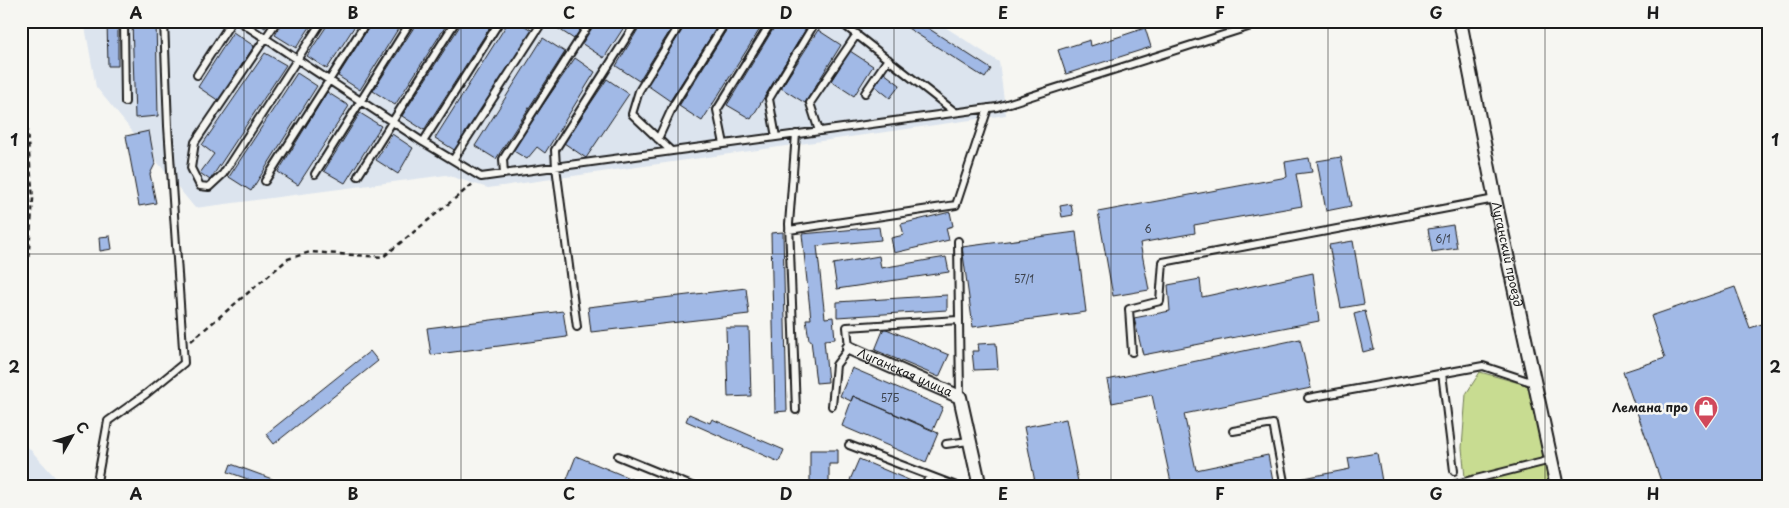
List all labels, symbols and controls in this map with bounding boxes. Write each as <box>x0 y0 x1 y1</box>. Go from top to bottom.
text: A <box>130 0 143 24</box>
text: B <box>348 0 359 24</box>
text: C <box>563 0 575 24</box>
text: D <box>780 0 792 24</box>
text: E <box>998 0 1008 24</box>
text: F <box>1215 0 1225 24</box>
text: G <box>1429 0 1443 24</box>
text: H <box>1647 0 1659 24</box>
text: 1 <box>10 127 18 151</box>
text: 1 <box>1771 127 1779 151</box>
street label: Луганский проезд <box>1488 200 1528 308</box>
house number: 6 <box>1144 221 1152 236</box>
house number: 6/1 <box>1435 231 1451 246</box>
house number: 57/1 <box>1014 271 1034 286</box>
street label: Луганская улица <box>855 343 956 401</box>
text: 2 <box>8 354 20 378</box>
text: 2 <box>1769 354 1781 378</box>
house number: 57Б <box>881 390 900 405</box>
shop icon: Лемана про <box>1693 395 1719 429</box>
place label: Лемана про <box>1612 398 1688 416</box>
north arrow <box>48 410 98 460</box>
text: С <box>71 417 94 438</box>
text: A <box>130 481 143 505</box>
text: B <box>348 481 359 505</box>
text: C <box>563 481 575 505</box>
text: D <box>780 481 792 505</box>
text: E <box>998 481 1008 505</box>
text: F <box>1215 481 1225 505</box>
text: G <box>1429 481 1443 505</box>
text: H <box>1647 481 1659 505</box>

